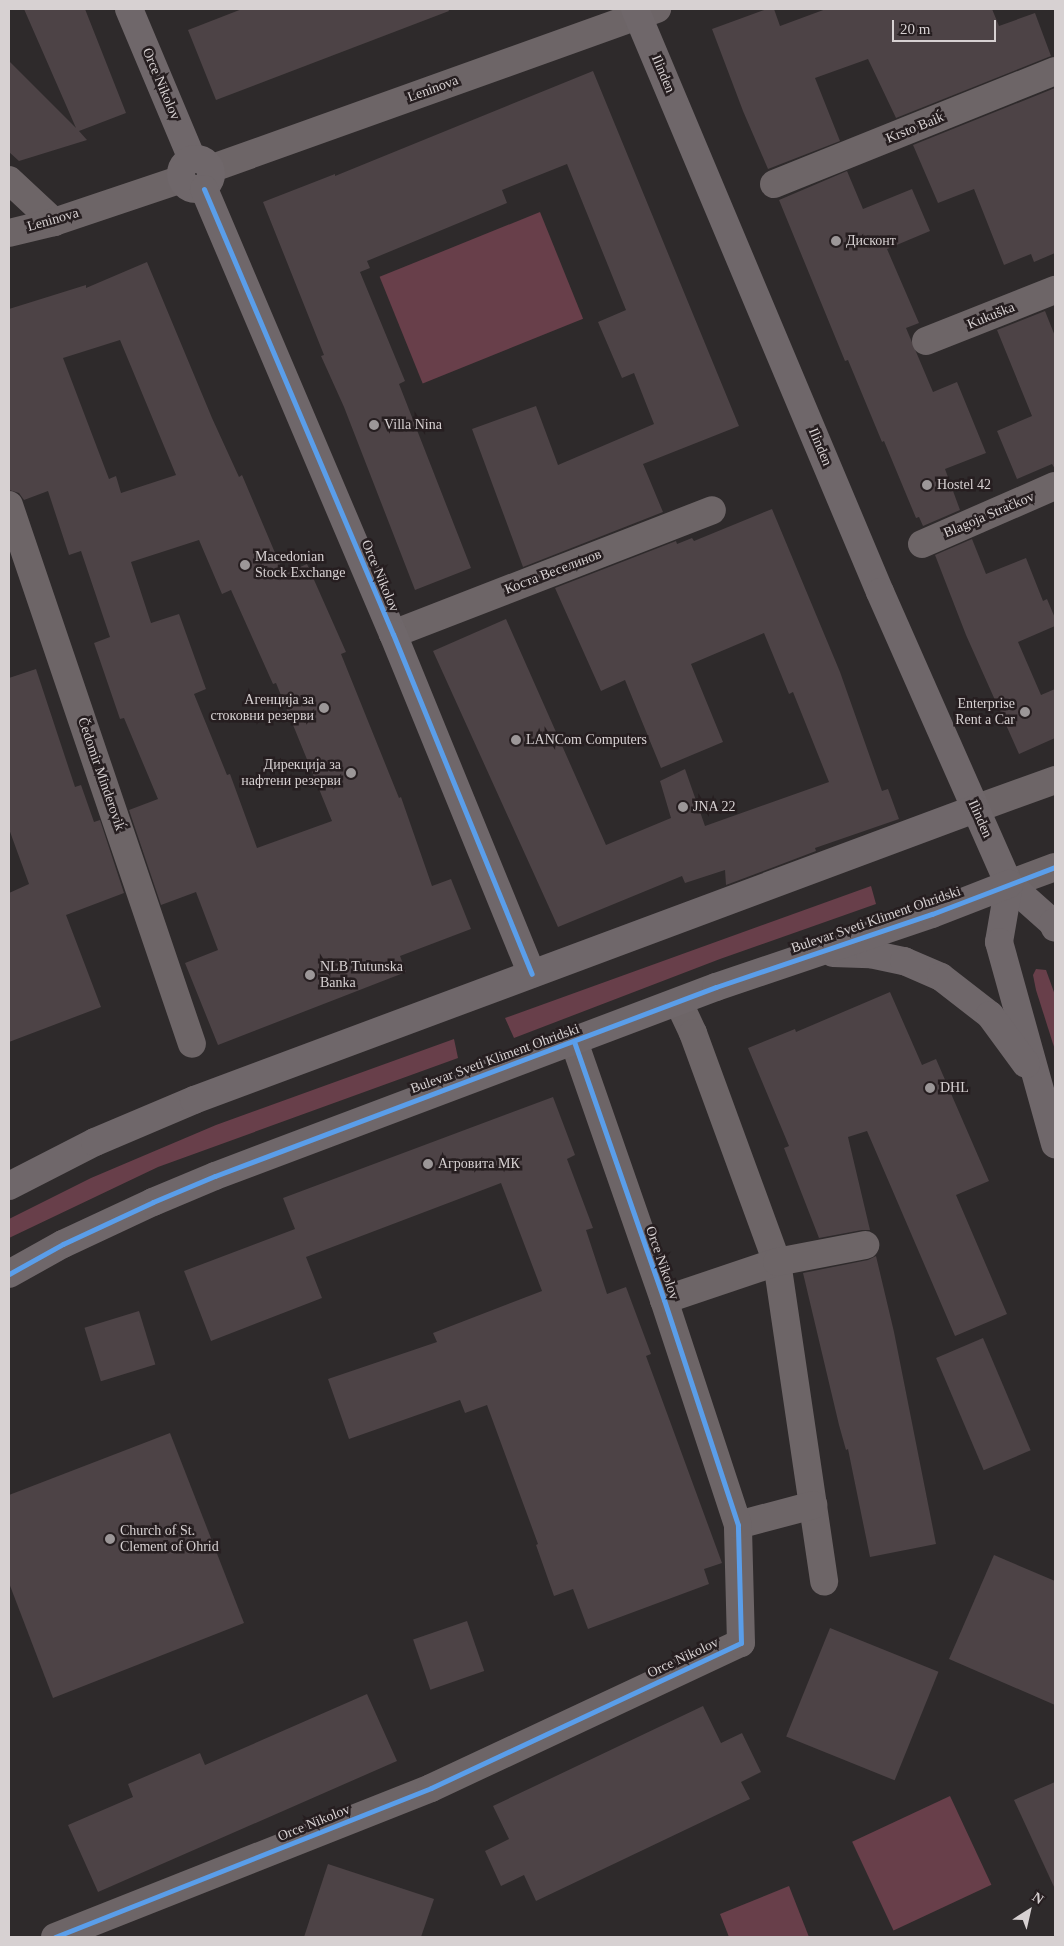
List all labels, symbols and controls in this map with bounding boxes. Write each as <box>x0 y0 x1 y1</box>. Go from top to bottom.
scale bar <box>894 10 998 42</box>
text: 20 m <box>900 21 930 37</box>
street label: Orce Nikolov <box>138 45 184 123</box>
street label: Ilinden <box>648 52 678 96</box>
street label: Leninova <box>405 72 461 106</box>
street label: Krsto Baiḱ <box>884 109 946 147</box>
street label: Leninova <box>25 205 81 235</box>
place label: Дисконт <box>846 233 896 249</box>
marker: Дисконт <box>830 235 842 247</box>
street label: Kukuška <box>965 299 1017 333</box>
place label: Villa Nina <box>384 417 442 433</box>
marker: Villa Nina <box>368 419 380 431</box>
street label: Ilinden <box>805 425 835 469</box>
place label: Hostel 42 <box>937 477 991 493</box>
marker: Hostel 42 <box>921 479 933 491</box>
street label: Blagoja Stračkov <box>941 488 1037 542</box>
street label: Orce Nikolov <box>357 537 403 615</box>
street label: Коста Веселинов <box>502 546 604 598</box>
place label: Macedonian Stock Exchange <box>255 549 346 582</box>
marker: Macedonian Stock Exchange <box>239 559 251 571</box>
place label: Агенција за стоковни резерви <box>210 692 314 724</box>
place label: Enterprise Rent a Car <box>955 696 1015 729</box>
marker: Агенција за стоковни резерви <box>318 702 330 714</box>
marker: Enterprise Rent a Car <box>1019 706 1031 718</box>
street label: Čedomir Minderoviḱ <box>74 715 128 833</box>
place label: LANCom Computers <box>526 732 647 748</box>
marker: LANCom Computers <box>510 734 522 746</box>
place label: Дирекција за нафтени резерви <box>241 757 341 790</box>
marker: Дирекција за нафтени резерви <box>345 767 357 779</box>
street label: Ilinden <box>964 797 996 841</box>
place label: JNA 22 <box>693 799 736 815</box>
marker: JNA 22 <box>677 801 689 813</box>
street label: Bulevar Sveti Kliment Ohridski <box>789 883 963 957</box>
place label: NLB Tutunska Banka <box>320 959 403 992</box>
marker: NLB Tutunska Banka <box>304 969 316 981</box>
street label: Bulevar Sveti Kliment Ohridski <box>408 1021 582 1097</box>
place label: DHL <box>940 1080 969 1096</box>
marker: DHL <box>924 1082 936 1094</box>
place label: Агровита МК <box>438 1156 520 1172</box>
marker: Агровита МК <box>422 1158 434 1170</box>
street label: Orce Nikolov <box>642 1224 682 1302</box>
place label: Church of St. Clement of Ohrid <box>120 1523 219 1555</box>
marker: Church of St. Clement of Ohrid <box>104 1533 116 1545</box>
street label: Orce Nikolov <box>645 1634 721 1682</box>
street label: Orce Nikolov <box>275 1801 353 1845</box>
north arrow <box>1004 1886 1054 1936</box>
text: N <box>1029 1889 1046 1907</box>

